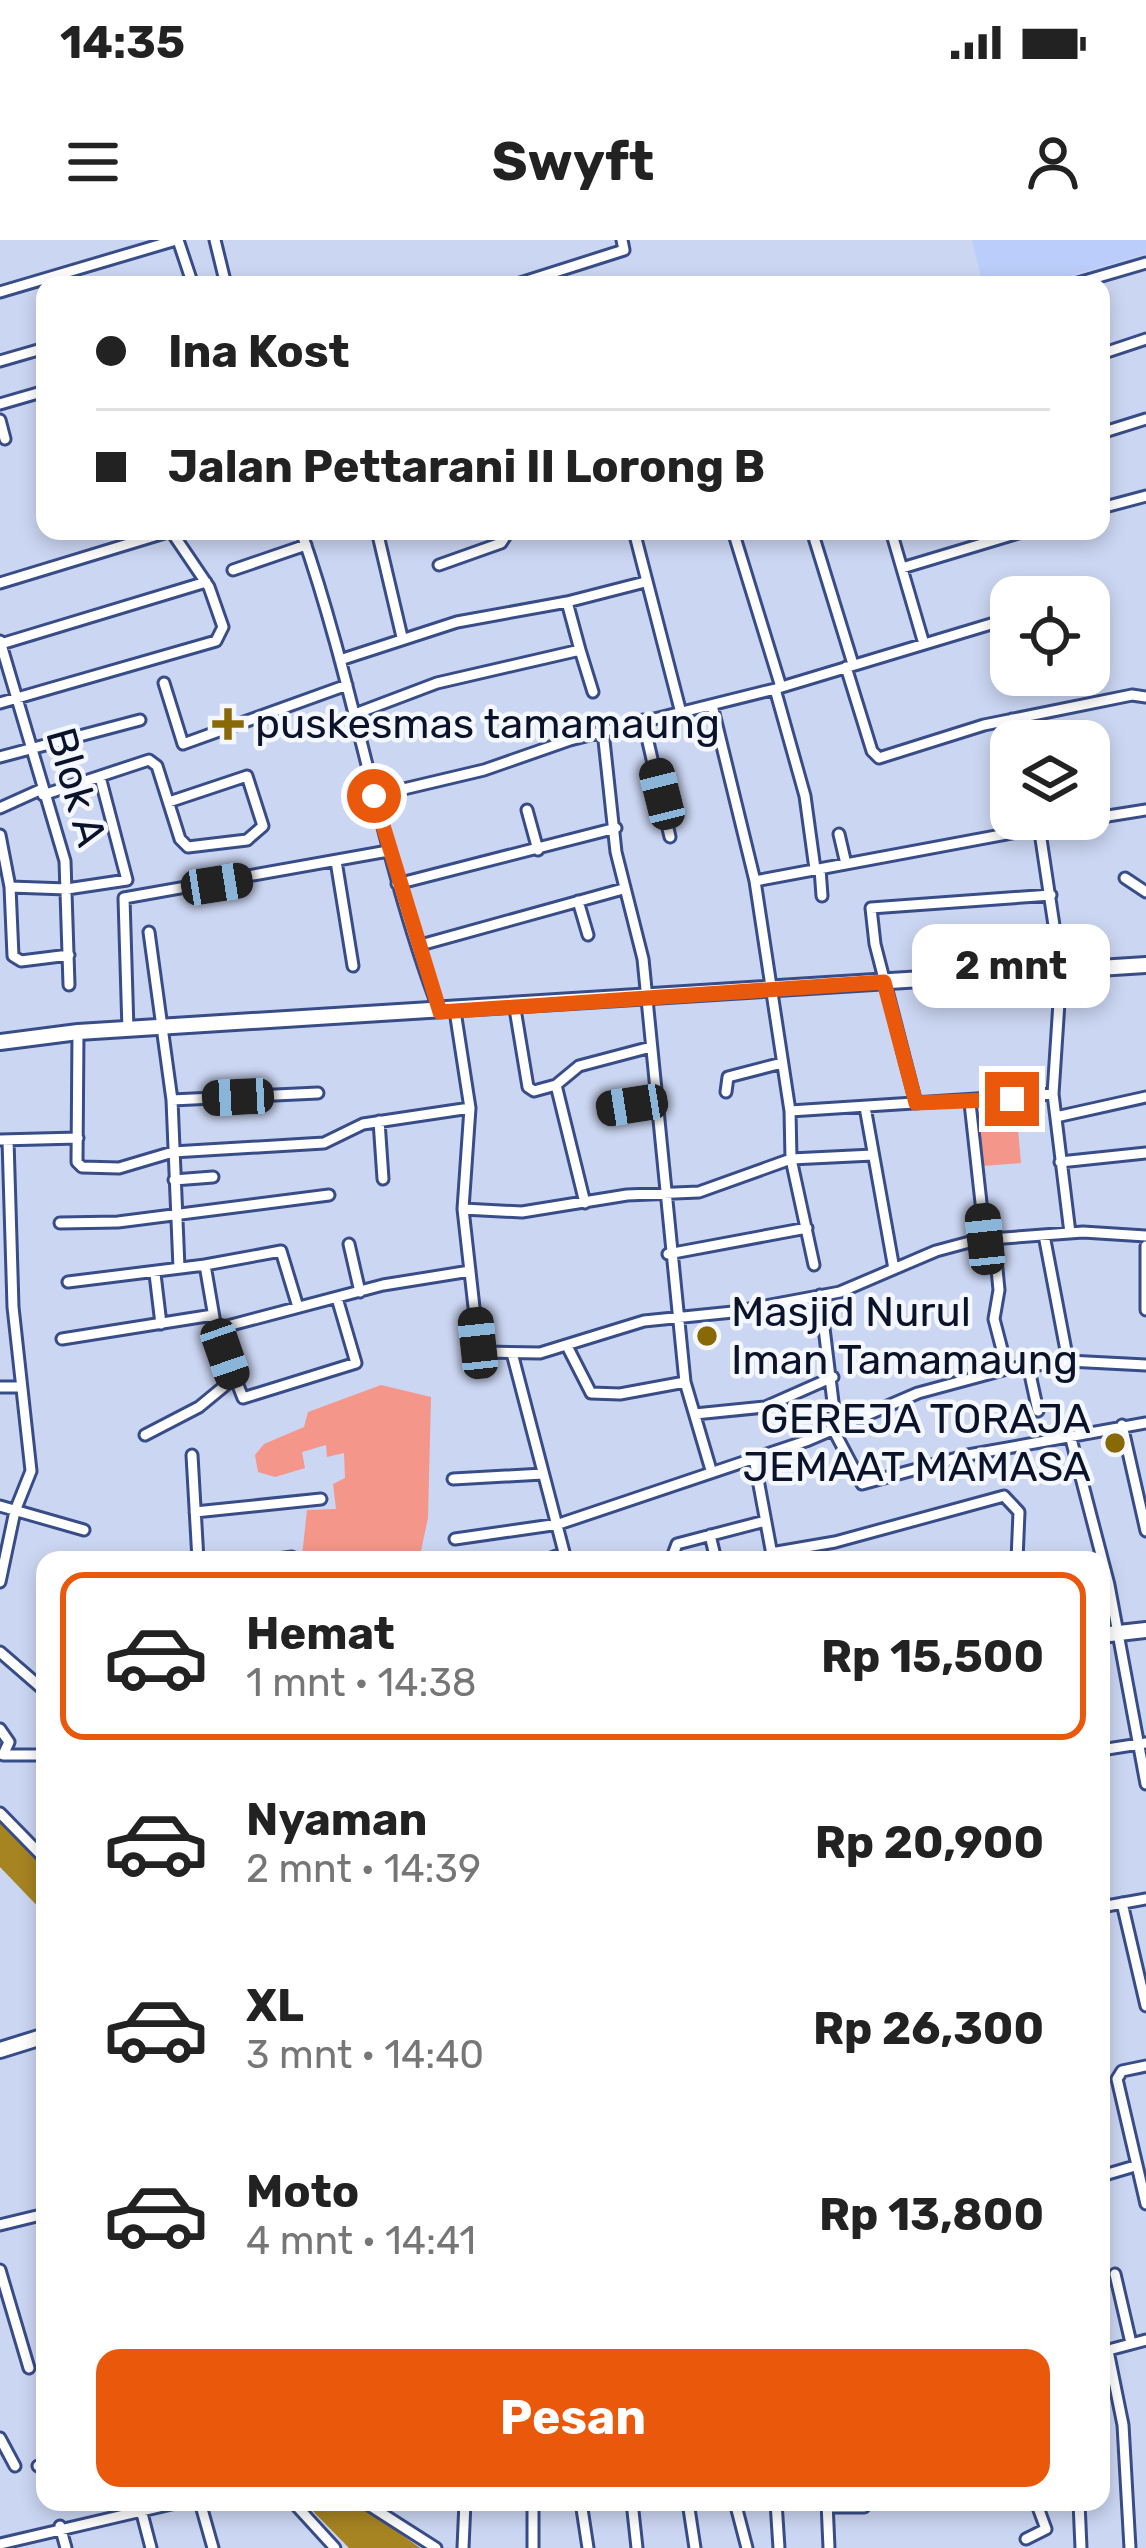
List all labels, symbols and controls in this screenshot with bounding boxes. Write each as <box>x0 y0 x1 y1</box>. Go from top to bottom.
text: 14:35 <box>60 16 185 69</box>
icon: menu <box>60 129 126 195</box>
icon: person <box>1020 129 1086 195</box>
text: Swyft <box>492 130 654 194</box>
text: Ina Kost <box>168 325 349 378</box>
text: Jalan Pettarani II Lorong B <box>168 440 765 493</box>
map controls <box>990 576 1110 840</box>
button: locate <box>990 576 1110 696</box>
place label: puskesmas tamamaung <box>255 699 720 749</box>
marker: puskesmas tamamaung <box>212 708 244 740</box>
button: layers <box>990 720 1110 840</box>
street label: Blok A <box>35 722 117 852</box>
car <box>636 755 688 833</box>
route start <box>347 769 401 823</box>
car <box>179 861 255 907</box>
callout: 2 mnt <box>913 925 1111 1009</box>
text: 2 mnt <box>955 943 1067 989</box>
route end <box>985 1072 1039 1126</box>
car <box>201 1077 275 1117</box>
car <box>594 1082 670 1128</box>
car <box>963 1201 1007 1277</box>
place label: Masjid Nurul Iman Tamamaung <box>731 1287 1078 1385</box>
car <box>456 1305 500 1381</box>
car <box>196 1314 254 1394</box>
marker: Masjid Nurul Iman Tamamaung <box>694 1323 720 1349</box>
place label: GEREJA TORAJA JEMAAT MAMASA <box>742 1394 1091 1492</box>
marker: GEREJA TORAJA JEMAAT MAMASA <box>1102 1430 1128 1456</box>
icon: car <box>102 1602 210 1710</box>
text: Hemat <box>246 1607 395 1660</box>
text: Rp 15,500 <box>821 1630 1044 1683</box>
text: 1 mnt · 14:38 <box>246 1660 477 1706</box>
icon: car <box>102 1788 210 1896</box>
text: Nyaman <box>246 1793 427 1846</box>
text: Rp 20,900 <box>815 1816 1044 1869</box>
text: 2 mnt · 14:39 <box>246 1846 481 1892</box>
icon: car <box>102 1974 210 2082</box>
text: XL <box>246 1979 304 2032</box>
text: Rp 26,300 <box>813 2002 1044 2055</box>
text: 3 mnt · 14:40 <box>246 2032 484 2078</box>
icon: car <box>102 2160 210 2268</box>
text: Moto <box>246 2165 359 2218</box>
text: Rp 13,800 <box>819 2188 1044 2241</box>
text: 4 mnt · 14:41 <box>246 2218 476 2264</box>
button: Pesan <box>96 2349 1050 2487</box>

